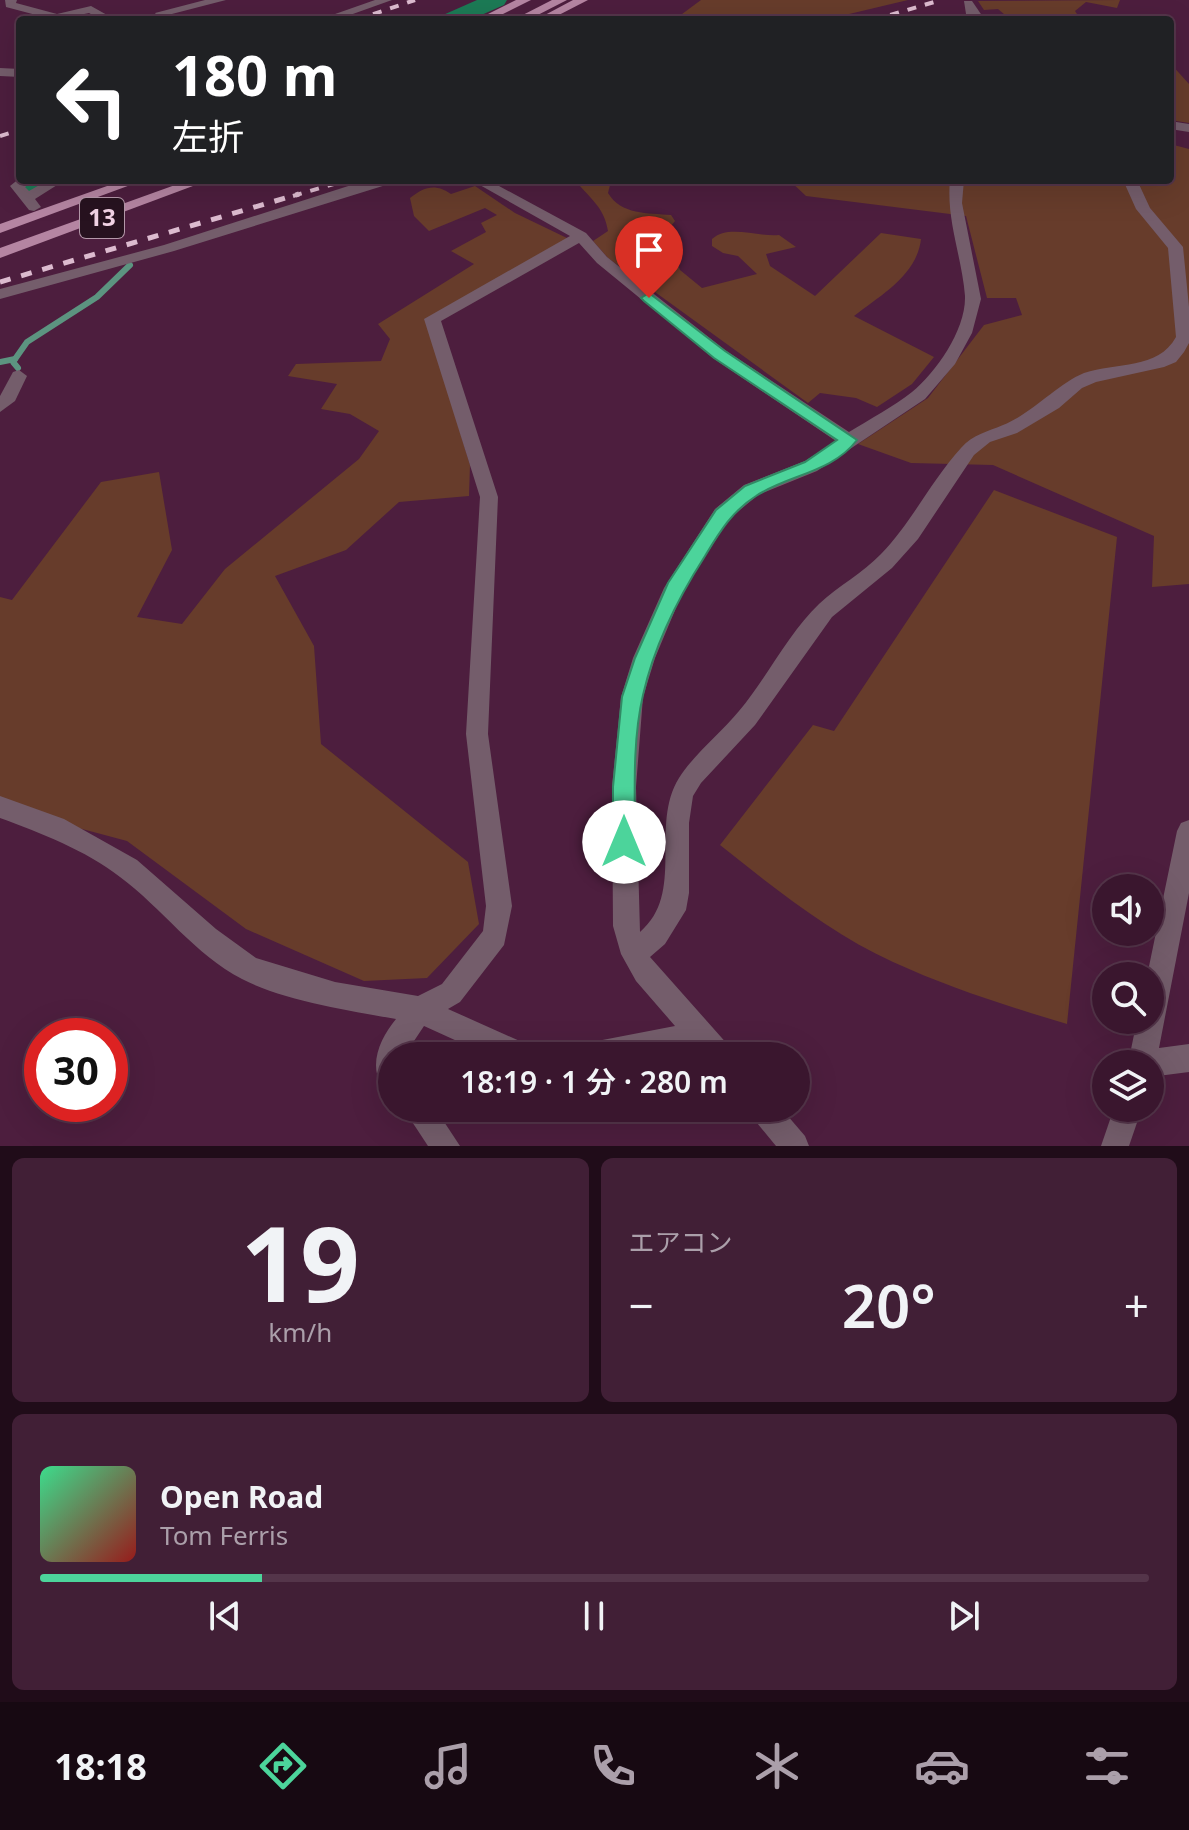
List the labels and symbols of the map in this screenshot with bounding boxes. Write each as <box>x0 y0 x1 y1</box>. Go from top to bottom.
road number: 13 <box>80 198 124 238</box>
pin <box>615 216 683 298</box>
position arrow <box>582 800 666 884</box>
speed limit sign: 30 <box>24 1018 128 1122</box>

